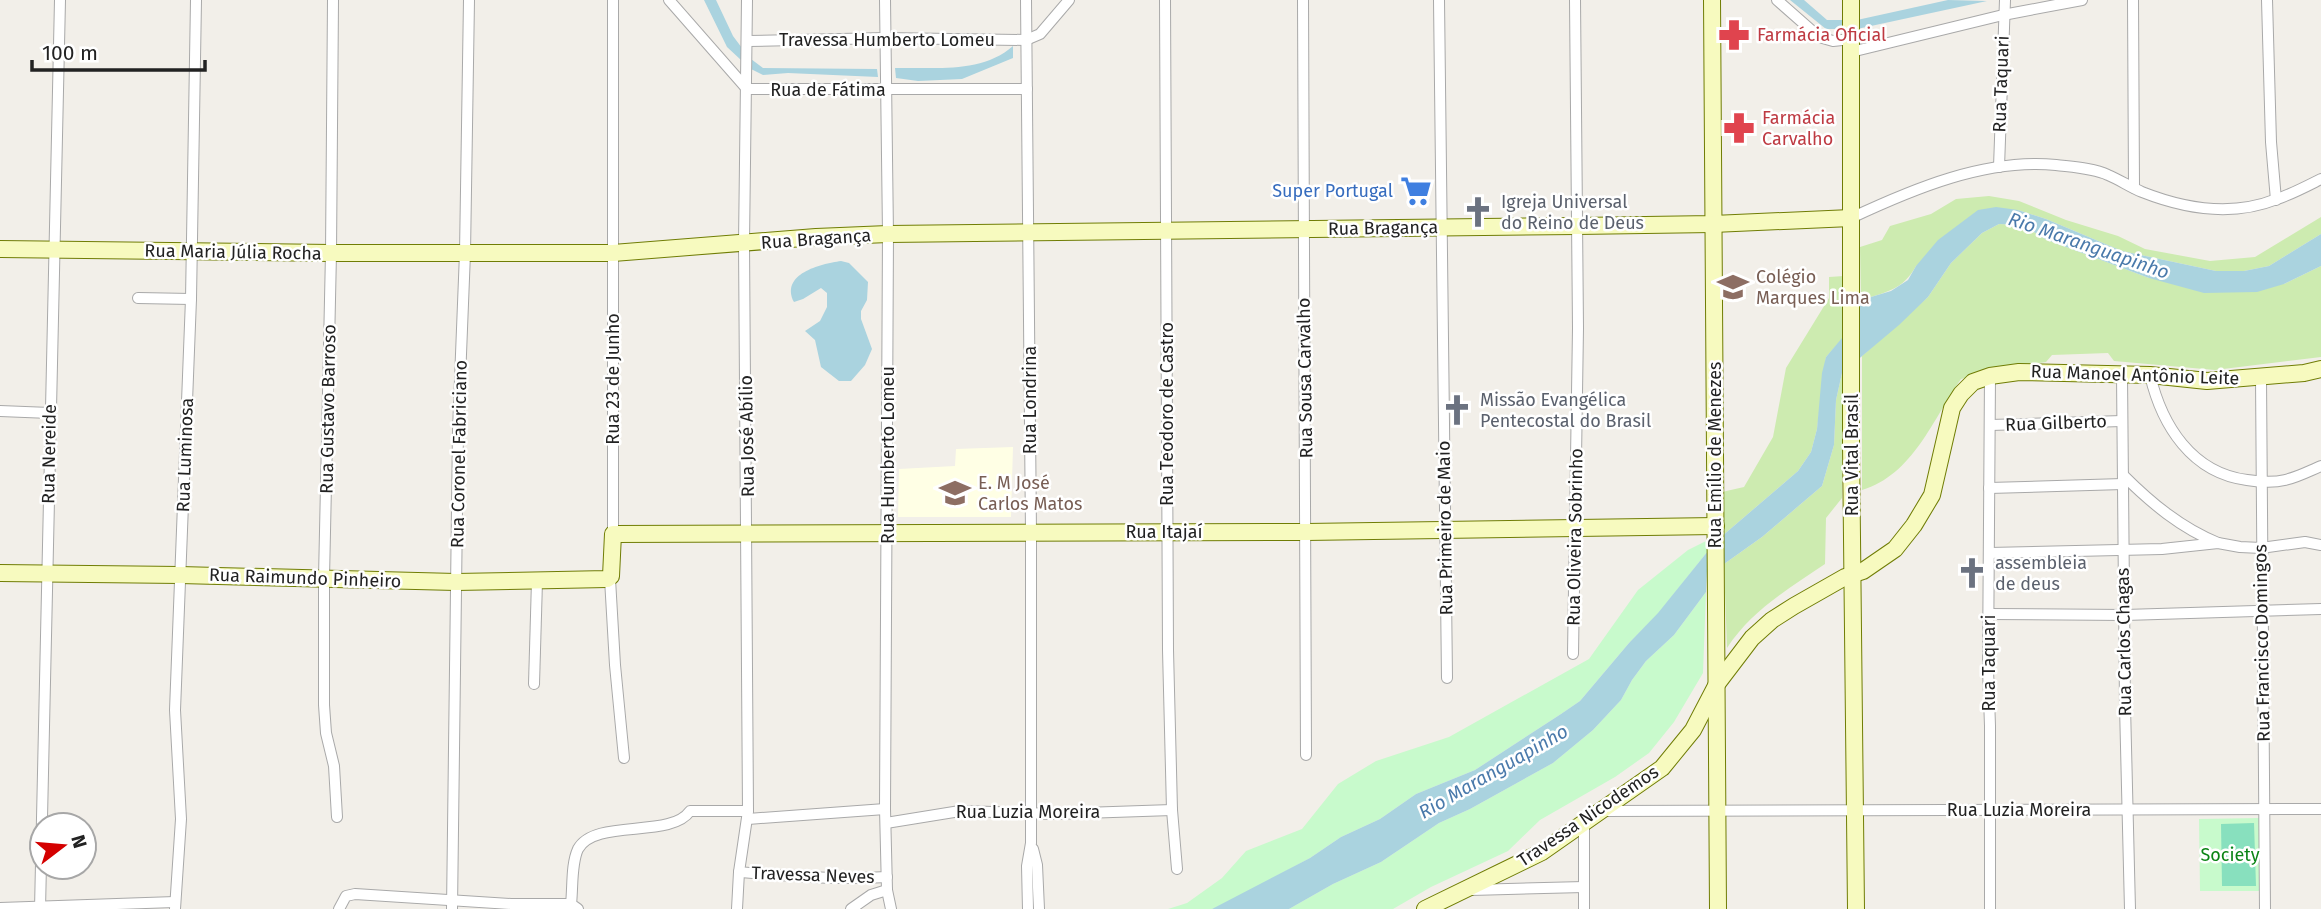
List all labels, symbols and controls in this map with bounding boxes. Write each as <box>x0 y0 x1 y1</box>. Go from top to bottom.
pharmacy icon: Farmácia Oficial <box>1717 18 1751 52</box>
place label: Farmácia Oficial <box>1757 24 1886 46</box>
scale bar <box>32 28 205 72</box>
street label: Travessa Humberto Lomeu <box>779 29 995 51</box>
street label: Rua Taquari <box>1988 35 2014 133</box>
text: 100 m <box>42 40 98 66</box>
street label: Rua de Fátima <box>770 79 886 101</box>
place label: Farmácia Carvalho <box>1762 107 1835 150</box>
pharmacy icon: Farmácia Carvalho <box>1722 111 1756 145</box>
supermarket icon: Super Portugal <box>1399 174 1433 208</box>
place label: Super Portugal <box>1272 180 1393 202</box>
place label: Igreja Universal do Reino de Deus <box>1501 191 1644 234</box>
church icon: Igreja Universal do Reino de Deus <box>1461 195 1495 229</box>
water label: Rio Maranguapinho <box>2005 207 2172 284</box>
street label: Rua Bragança <box>1328 216 1438 240</box>
street label: Rua Bragança <box>760 224 872 254</box>
street label: Rua Maria Júlia Rocha <box>144 239 322 265</box>
place label: Colégio Marques Lima <box>1756 266 1870 309</box>
school or university icon: Colégio Marques Lima <box>1716 270 1750 304</box>
street label: Rua Sousa Carvalho <box>1293 297 1317 459</box>
street label: Rua 23 de Junho <box>602 313 624 445</box>
street label: Rua Teodoro de Castro <box>1156 322 1178 506</box>
street label: Rua Gustavo Barroso <box>316 324 340 494</box>
street label: Rua Londrina <box>1019 346 1041 454</box>
street label: Rua Coronel Fabriciano <box>446 360 472 548</box>
street label: Rua Manoel Antônio Leite <box>2030 360 2240 390</box>
street label: Rua Emílio de Menezes <box>1704 361 1726 549</box>
street label: Rua Humberto Lomeu <box>877 366 899 544</box>
street label: Rua José Abílio <box>735 375 759 497</box>
place label: Missão Evangélica Pentecostal do Brasil <box>1480 389 1651 432</box>
church icon: Missão Evangélica Pentecostal do Brasil <box>1440 393 1474 427</box>
street label: Rua Vital Brasil <box>1841 394 1863 516</box>
street label: Rua Luminosa <box>172 397 198 513</box>
street label: Rua Nereide <box>37 404 61 504</box>
street label: Rua Gilberto <box>2005 410 2107 436</box>
street label: Rua Primeiro de Maio <box>1432 440 1458 616</box>
street label: Rua Oliveira Sobrinho <box>1562 448 1588 626</box>
place label: E. M José Carlos Matos <box>978 472 1082 515</box>
school or university icon: E. M José Carlos Matos <box>938 476 972 510</box>
street label: Rua Itajaí <box>1125 521 1203 543</box>
street label: Rua Francisco Domingos <box>2249 544 2275 742</box>
place label: assembleia de deus <box>1995 552 2087 595</box>
church icon: assembleia de deus <box>1955 556 1989 590</box>
street label: Rua Raimundo Pinheiro <box>208 564 402 592</box>
street label: Rua Carlos Chagas <box>2112 568 2136 716</box>
street label: Rua Taquari <box>1978 614 2000 712</box>
water label: Rio Maranguapinho <box>1414 719 1572 824</box>
street label: Travessa Nicodemos <box>1513 761 1663 871</box>
street label: Rua Luzia Moreira <box>1947 799 2091 821</box>
street label: Rua Luzia Moreira <box>956 801 1100 823</box>
north arrow <box>28 811 98 881</box>
text: N <box>66 832 92 851</box>
park label: Society <box>2200 844 2260 866</box>
street label: Travessa Neves <box>751 862 875 888</box>

